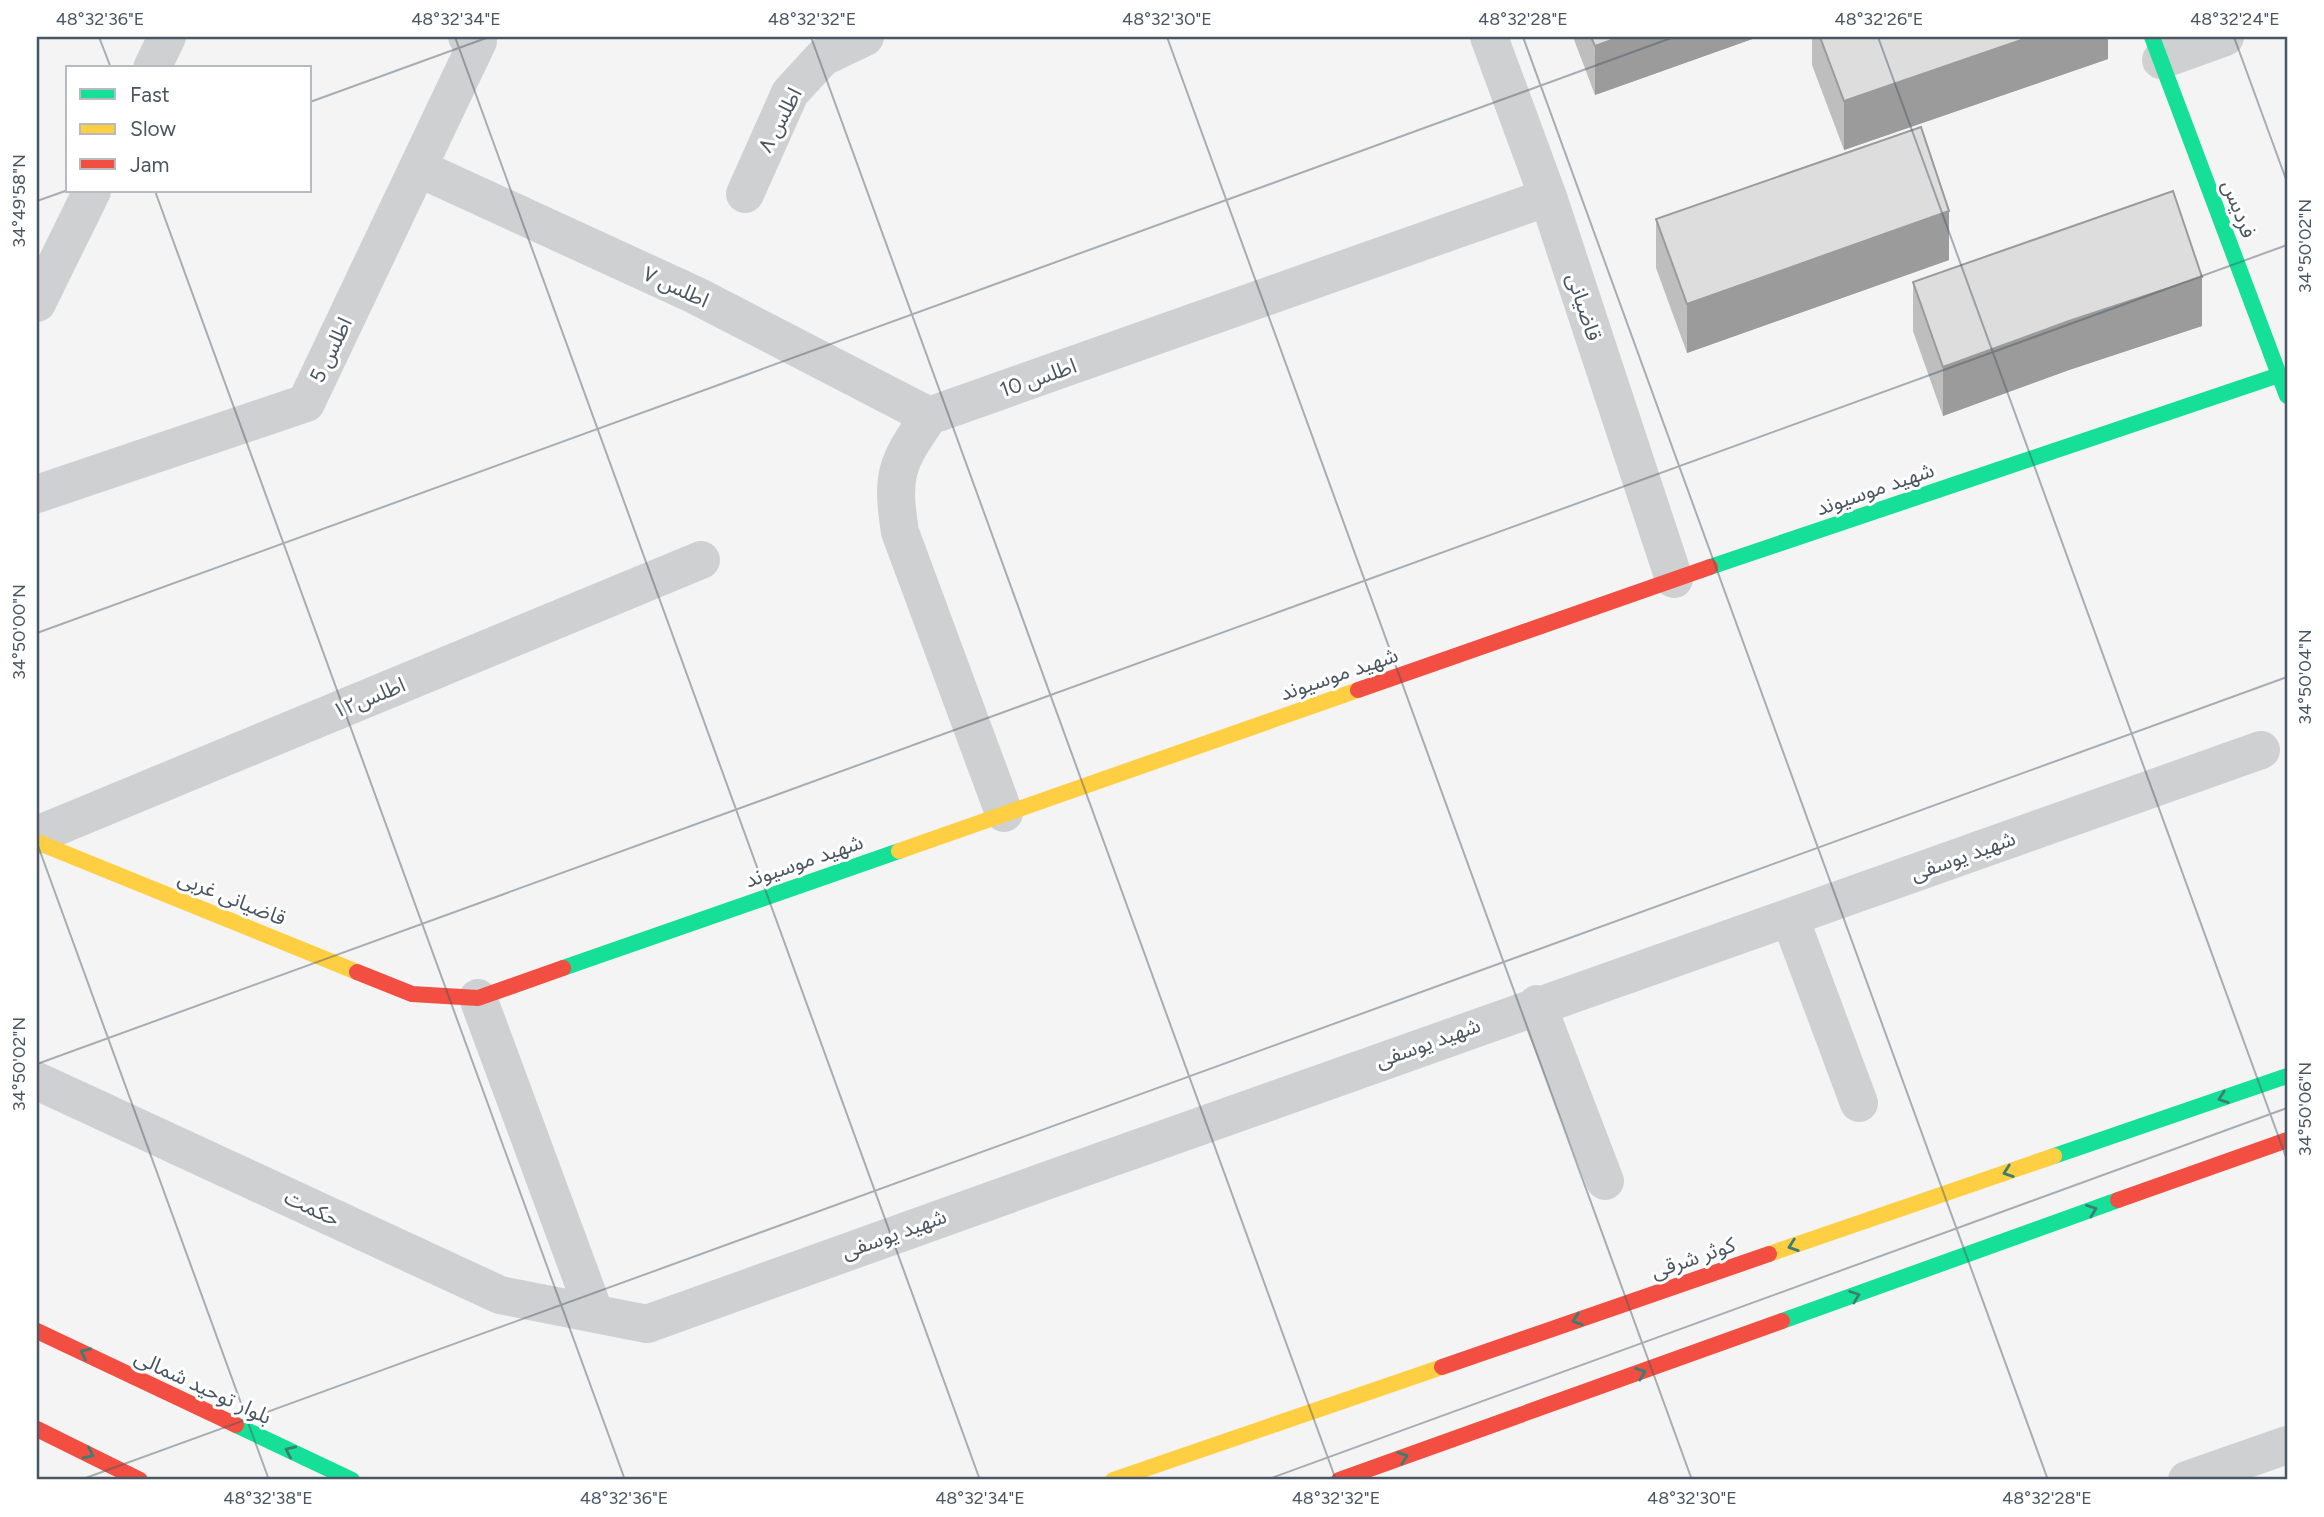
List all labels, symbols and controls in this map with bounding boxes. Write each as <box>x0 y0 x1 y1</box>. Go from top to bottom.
text: 48°32'36"E <box>56 8 144 30</box>
text: 48°32'34"E <box>411 8 501 30</box>
text: 48°32'32"E <box>768 8 856 30</box>
text: 48°32'30"E <box>1122 8 1212 30</box>
text: 48°32'28"E <box>1478 8 1568 30</box>
text: 48°32'26"E <box>1835 8 1924 30</box>
text: 48°32'24"E <box>2190 8 2280 30</box>
legend <box>66 66 312 192</box>
text: Fast <box>130 82 170 107</box>
street label: اطلس ۸ <box>752 83 807 156</box>
text: Slow <box>130 116 176 141</box>
text: Jam <box>130 152 169 177</box>
text: 34°49'58"N <box>8 154 30 248</box>
street label: فردیس <box>2217 176 2262 241</box>
text: 34°50'02"N <box>2294 199 2316 293</box>
street label: اطلس ۷ <box>639 261 713 313</box>
street label: قاضیانی <box>1562 270 1607 344</box>
street label: اطلس 5 <box>304 313 357 386</box>
street label: اطلس 10 <box>996 353 1079 402</box>
street label: شهید موسیوند <box>1812 457 1937 520</box>
text: 34°50'00"N <box>8 584 30 680</box>
text: 34°50'04"N <box>2294 629 2316 725</box>
street label: شهید موسیوند <box>1276 642 1401 705</box>
street label: اطلس۱۲ <box>329 672 409 723</box>
street label: شهید یوسفی <box>1907 825 2019 886</box>
street label: شهید موسیوند <box>741 829 866 892</box>
street label: قاضیانی غربی <box>175 865 290 930</box>
street label: شهید یوسفی <box>1372 1012 1484 1073</box>
text: 34°50'02"N <box>8 1017 30 1111</box>
text: 34°50'06"N <box>2294 1062 2316 1156</box>
one-way arrow <box>2217 1090 2229 1104</box>
one-way arrow <box>2002 1164 2014 1178</box>
street label: حکمت <box>281 1184 344 1231</box>
street label: شهید یوسفی <box>838 1203 950 1264</box>
one-way arrow <box>2085 1204 2097 1218</box>
street label: کوثر شرقی <box>1647 1231 1739 1284</box>
one-way arrow <box>1787 1238 1799 1252</box>
one-way arrow <box>1848 1290 1860 1304</box>
one-way arrow <box>1572 1312 1584 1326</box>
street label: بلوار توحید شمالی <box>131 1344 276 1429</box>
one-way arrow <box>80 1348 92 1362</box>
one-way arrow <box>1634 1367 1646 1381</box>
one-way arrow <box>285 1445 297 1459</box>
one-way arrow <box>81 1446 94 1460</box>
one-way arrow <box>1397 1452 1409 1466</box>
text: 48°32'38"E <box>223 1487 313 1509</box>
text: 48°32'36"E <box>580 1487 668 1509</box>
text: 48°32'34"E <box>935 1487 1025 1509</box>
text: 48°32'32"E <box>1292 1487 1380 1509</box>
text: 48°32'30"E <box>1647 1487 1737 1509</box>
text: 48°32'28"E <box>2002 1487 2092 1509</box>

